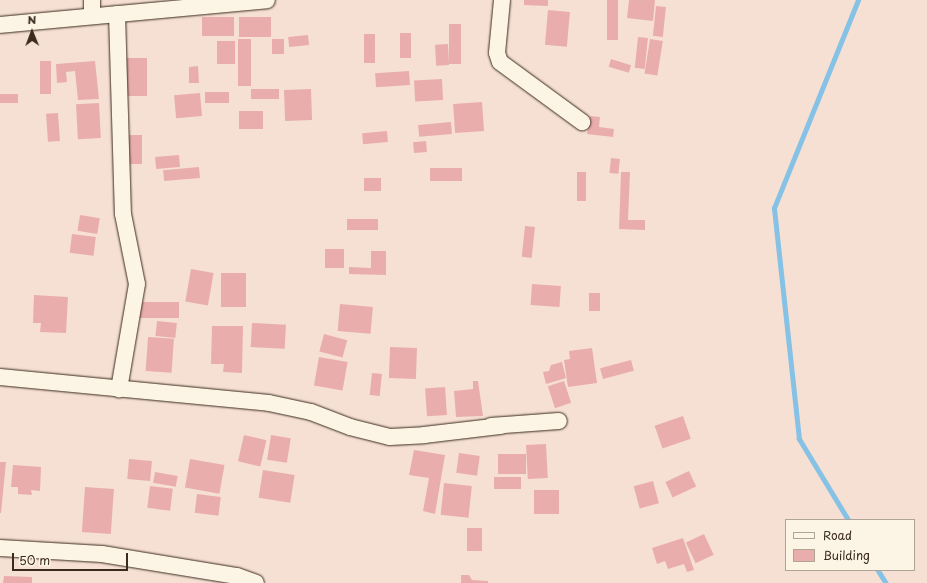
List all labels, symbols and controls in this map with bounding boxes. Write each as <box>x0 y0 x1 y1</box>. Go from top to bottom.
text: N <box>27 11 36 28</box>
north arrow <box>12 12 52 52</box>
legend <box>785 519 915 571</box>
text: Road <box>823 526 852 544</box>
scale bar <box>14 545 130 571</box>
text: Building <box>823 546 870 564</box>
text: 50 m <box>19 551 50 569</box>

